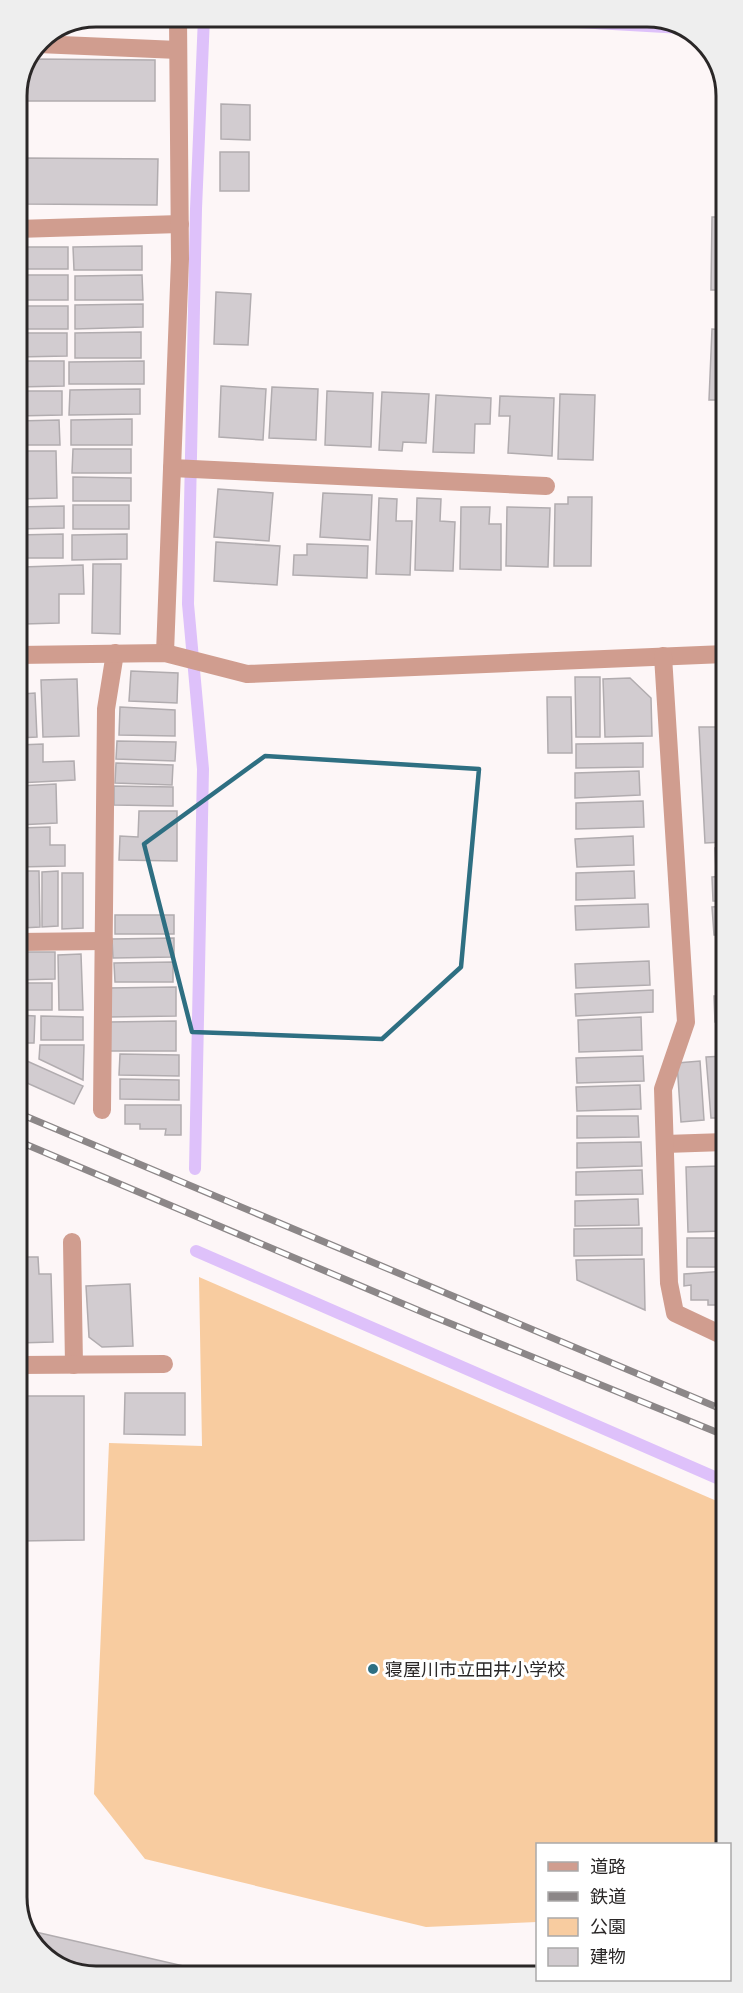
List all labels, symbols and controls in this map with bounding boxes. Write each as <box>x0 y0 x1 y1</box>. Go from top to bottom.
place label: 寝屋川市立田井小学校 <box>385 1657 565 1682</box>
marker: 寝屋川市立田井小学校 <box>366 1662 380 1676</box>
legend <box>536 1843 731 1981</box>
text: 道路 <box>590 1854 626 1879</box>
text: 鉄道 <box>590 1884 626 1909</box>
text: 公園 <box>590 1914 626 1939</box>
text: 建物 <box>590 1944 626 1969</box>

